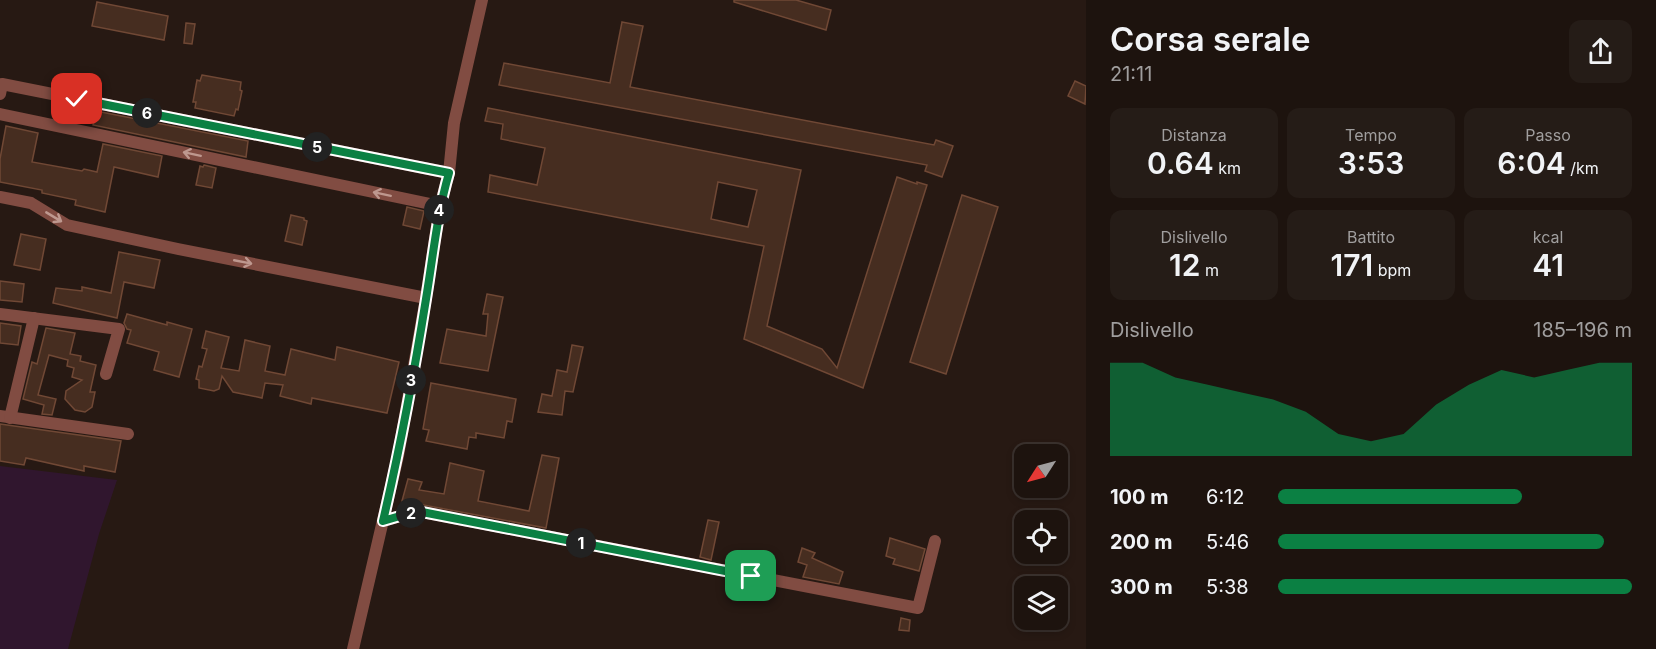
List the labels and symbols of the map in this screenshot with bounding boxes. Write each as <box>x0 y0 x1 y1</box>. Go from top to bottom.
pin <box>51 73 102 124</box>
pin: 6 <box>132 98 162 128</box>
pin: 5 <box>302 132 332 162</box>
one-way arrow <box>182 148 202 159</box>
one-way arrow <box>373 188 393 199</box>
pin: 4 <box>424 195 454 225</box>
one-way arrow <box>45 211 62 223</box>
one-way arrow <box>233 257 252 268</box>
pin: 3 <box>396 365 426 395</box>
north arrow <box>1014 444 1068 498</box>
pin: 2 <box>396 498 426 528</box>
pin: 1 <box>566 528 596 558</box>
pin <box>725 550 776 601</box>

